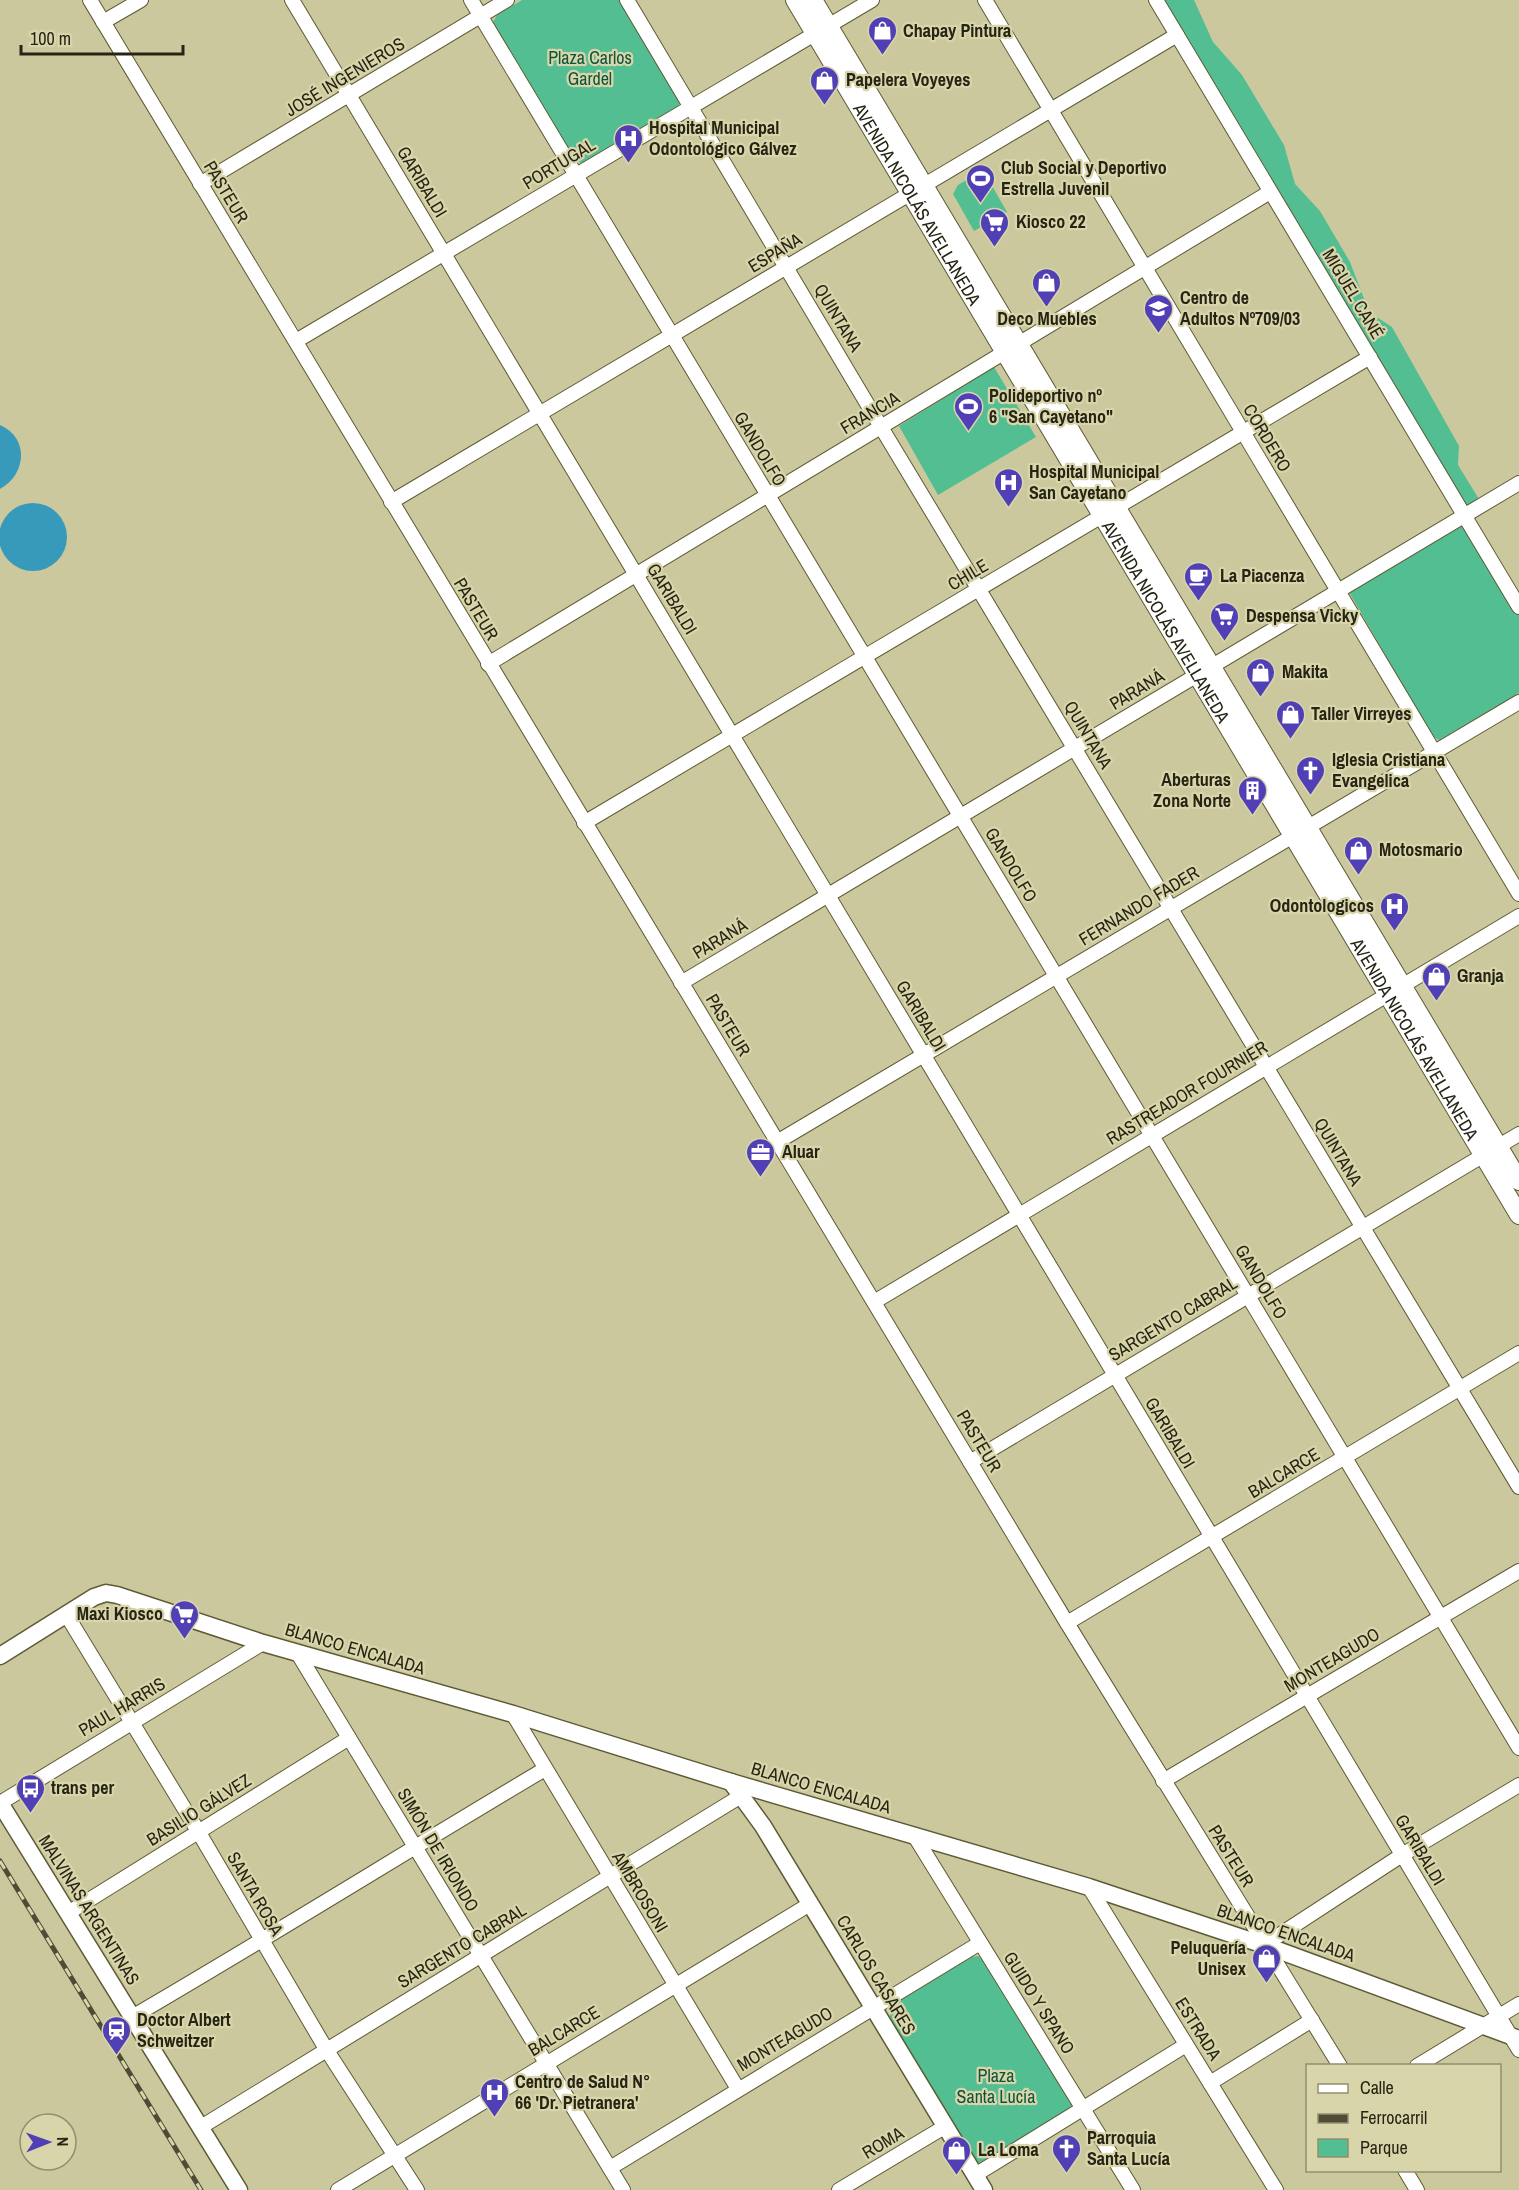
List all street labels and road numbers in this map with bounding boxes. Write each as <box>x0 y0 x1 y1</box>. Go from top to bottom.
street label: JOSÉ INGENIEROS <box>280 31 409 122</box>
street label: AVENIDA NICOLÁS AVELLANEDA <box>847 98 987 310</box>
street label: PORTUGAL <box>518 132 600 195</box>
street label: GARIBALDI <box>391 142 453 222</box>
street label: PASTEUR <box>198 156 255 228</box>
street label: ESPAÑA <box>743 227 807 278</box>
street label: MIGUEL CANÉ <box>1317 244 1390 344</box>
street label: QUINTANA <box>808 279 869 357</box>
street label: FRANCIA <box>836 385 904 440</box>
street label: CORDERO <box>1237 399 1298 477</box>
street label: GANDOLFO <box>728 407 792 491</box>
street label: AVENIDA NICOLÁS AVELLANEDA <box>1096 515 1236 727</box>
street label: CHILE <box>943 553 993 596</box>
street label: GARIBALDI <box>641 559 703 639</box>
street label: PASTEUR <box>448 573 505 645</box>
street label: PARANÁ <box>1105 663 1169 716</box>
street label: QUINTANA <box>1058 696 1119 774</box>
street label: GANDOLFO <box>979 823 1043 907</box>
street label: FERNANDO FADER <box>1074 860 1204 951</box>
street label: PARANÁ <box>688 912 752 965</box>
street label: AVENIDA NICOLÁS AVELLANEDA <box>1344 933 1485 1145</box>
street label: GARIBALDI <box>890 976 952 1056</box>
street label: PASTEUR <box>700 989 757 1061</box>
street label: RASTREADOR FOURNIER <box>1102 1034 1272 1151</box>
street label: QUINTANA <box>1308 1113 1369 1191</box>
street label: GANDOLFO <box>1229 1240 1293 1324</box>
street label: SARGENTO CABRAL <box>1104 1270 1242 1367</box>
street label: GARIBALDI <box>1139 1393 1201 1473</box>
street label: PASTEUR <box>951 1405 1008 1477</box>
street label: BALCARCE <box>1243 1441 1324 1504</box>
street label: BLANCO ENCALADA <box>282 1617 428 1680</box>
street label: MONTEAGUDO <box>1279 1621 1384 1698</box>
street label: PAUL HARRIS <box>74 1671 170 1742</box>
street label: BLANCO ENCALADA <box>748 1756 894 1819</box>
street label: BASILIO GÁLVEZ <box>142 1768 256 1852</box>
street label: SIMÓN DE IRIONDO <box>392 1783 485 1916</box>
street label: GARIBALDI <box>1389 1810 1451 1890</box>
street label: PASTEUR <box>1203 1820 1260 1892</box>
street label: MALVINAS ARGENTINAS <box>33 1830 146 1990</box>
street label: AMBROSONI <box>606 1846 674 1937</box>
street label: SANTA ROSA <box>221 1847 290 1941</box>
street label: SARGENTO CABRAL <box>393 1897 531 1994</box>
street label: BLANCO ENCALADA <box>1214 1897 1359 1968</box>
street label: CARLOS CASARES <box>831 1910 922 2039</box>
street label: GUIDO Y SPANO <box>998 1947 1081 2059</box>
street label: ESTRADA <box>1169 1993 1228 2065</box>
street label: BALCARCE <box>523 1999 604 2062</box>
street label: MONTEAGUDO <box>732 2000 837 2077</box>
street label: ROMA <box>857 2120 908 2165</box>

